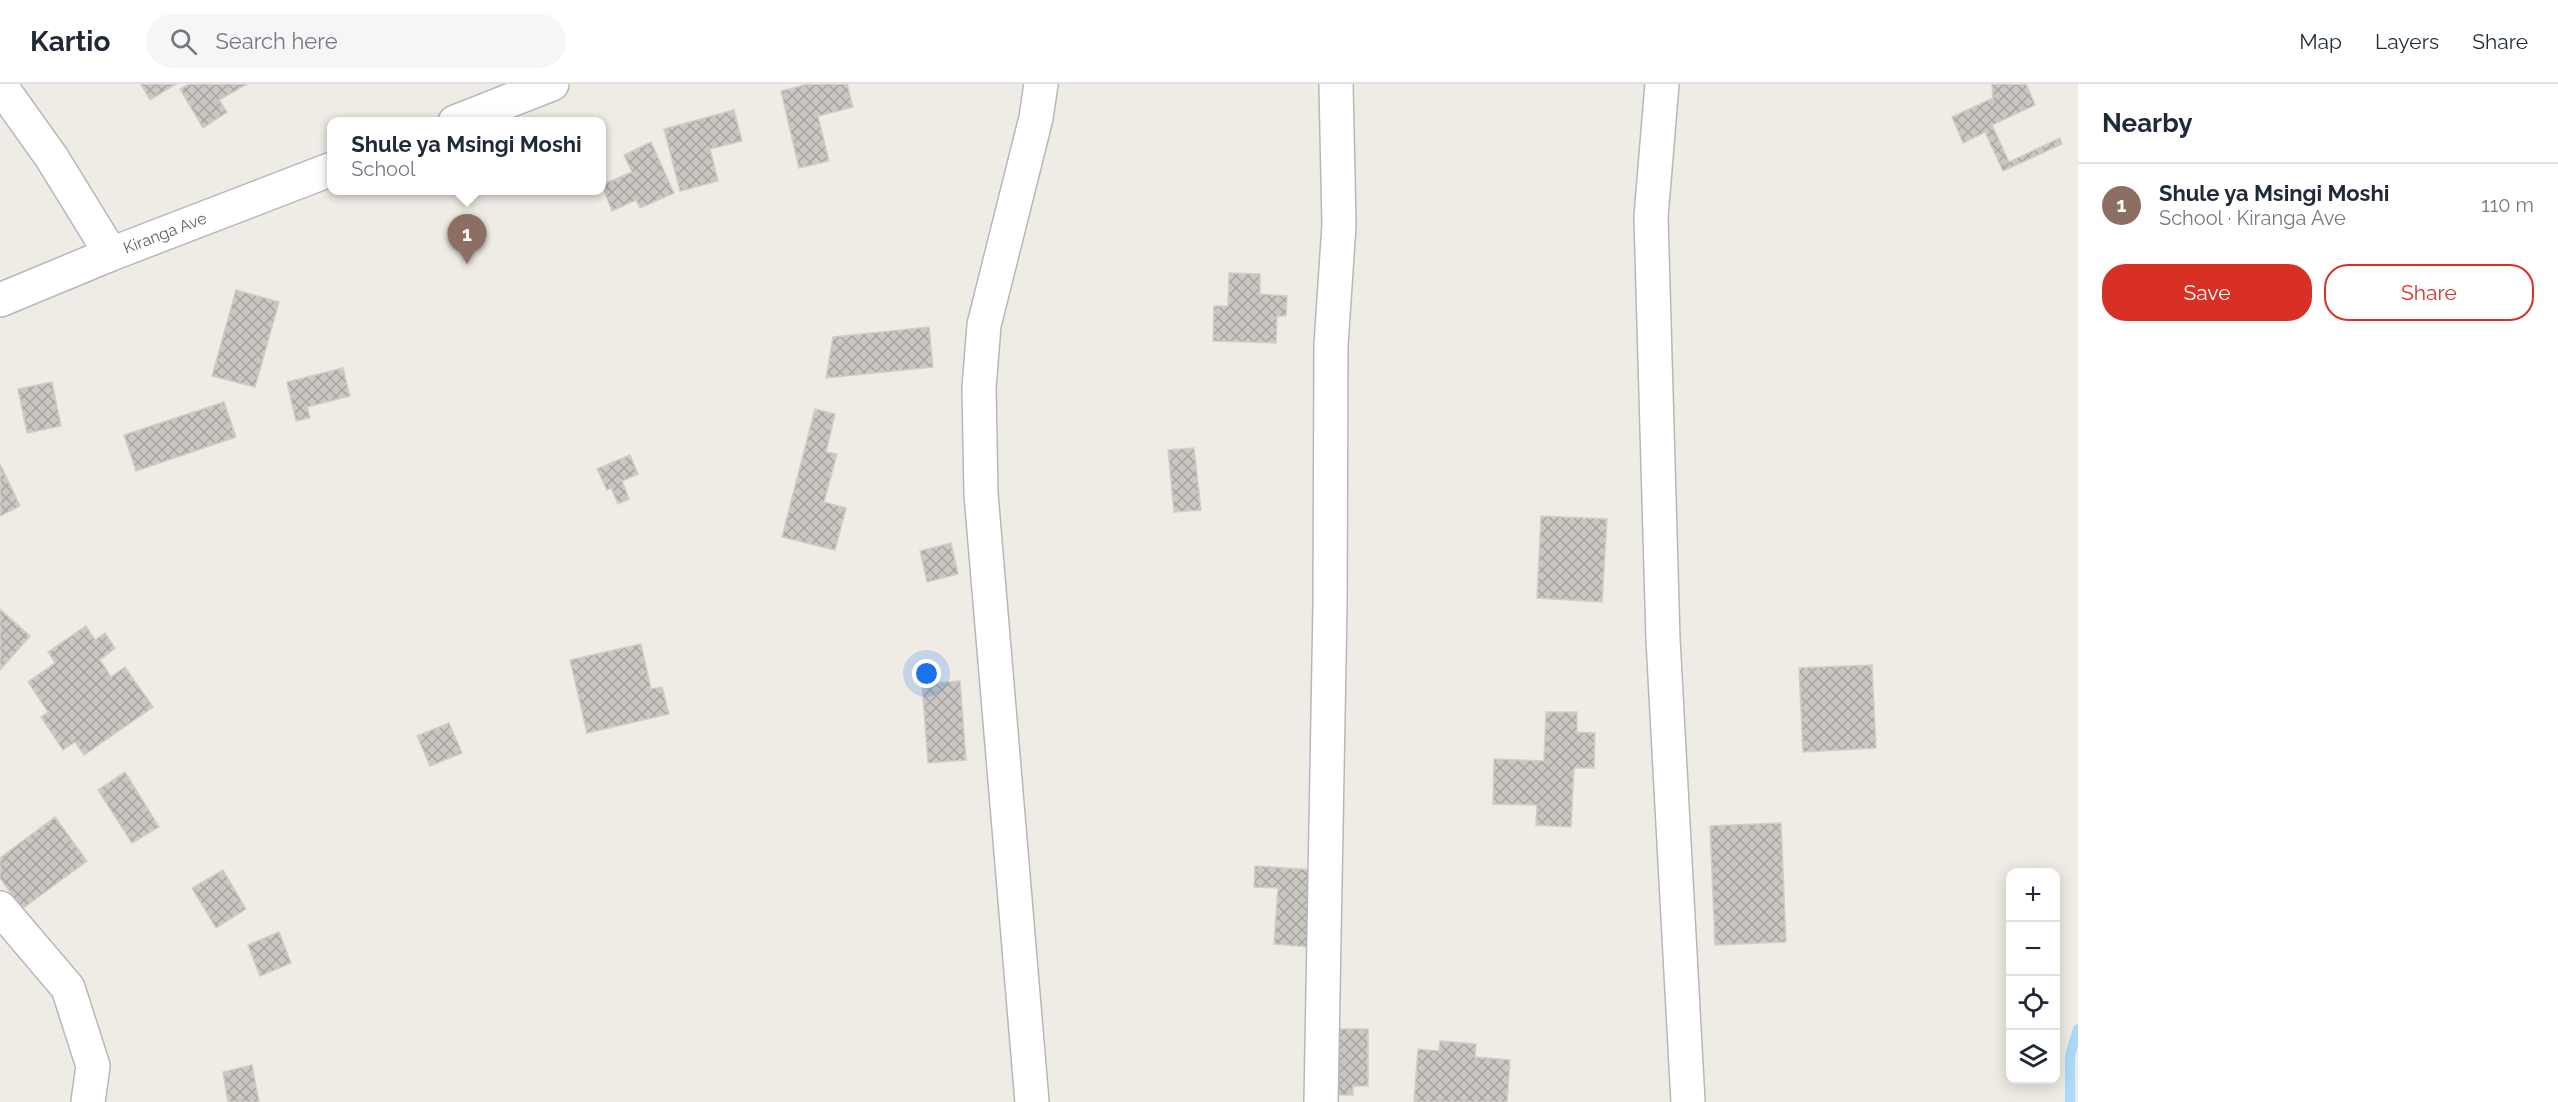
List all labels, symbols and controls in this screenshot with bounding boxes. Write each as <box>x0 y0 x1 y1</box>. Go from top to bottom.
search box <box>146 14 566 68</box>
text: Kartio <box>30 25 110 58</box>
icon: search <box>167 25 200 58</box>
text: Search here <box>215 28 338 54</box>
text: Map <box>2299 29 2342 54</box>
text: Layers <box>2375 29 2439 54</box>
text: Share <box>2472 29 2528 54</box>
text: Nearby <box>2102 108 2192 138</box>
popup <box>327 117 606 195</box>
text: Shule ya Msingi Moshi <box>351 131 582 157</box>
text: School <box>351 157 415 181</box>
text: Shule ya Msingi Moshi <box>2159 180 2389 206</box>
text: 1 <box>2117 193 2126 217</box>
text: 110 m <box>2481 193 2534 217</box>
text: School · Kiranga Ave <box>2159 206 2346 230</box>
street label: Kiranga Ave <box>121 208 209 258</box>
pin: 1 <box>448 214 486 264</box>
button: Save <box>2102 264 2312 321</box>
button: Share <box>2324 264 2534 321</box>
your location <box>912 659 941 688</box>
map controls <box>2006 868 2060 1084</box>
button: + <box>2006 868 2060 922</box>
button: − <box>2006 922 2060 976</box>
button: locate <box>2006 976 2060 1030</box>
button: layers <box>2006 1030 2060 1084</box>

